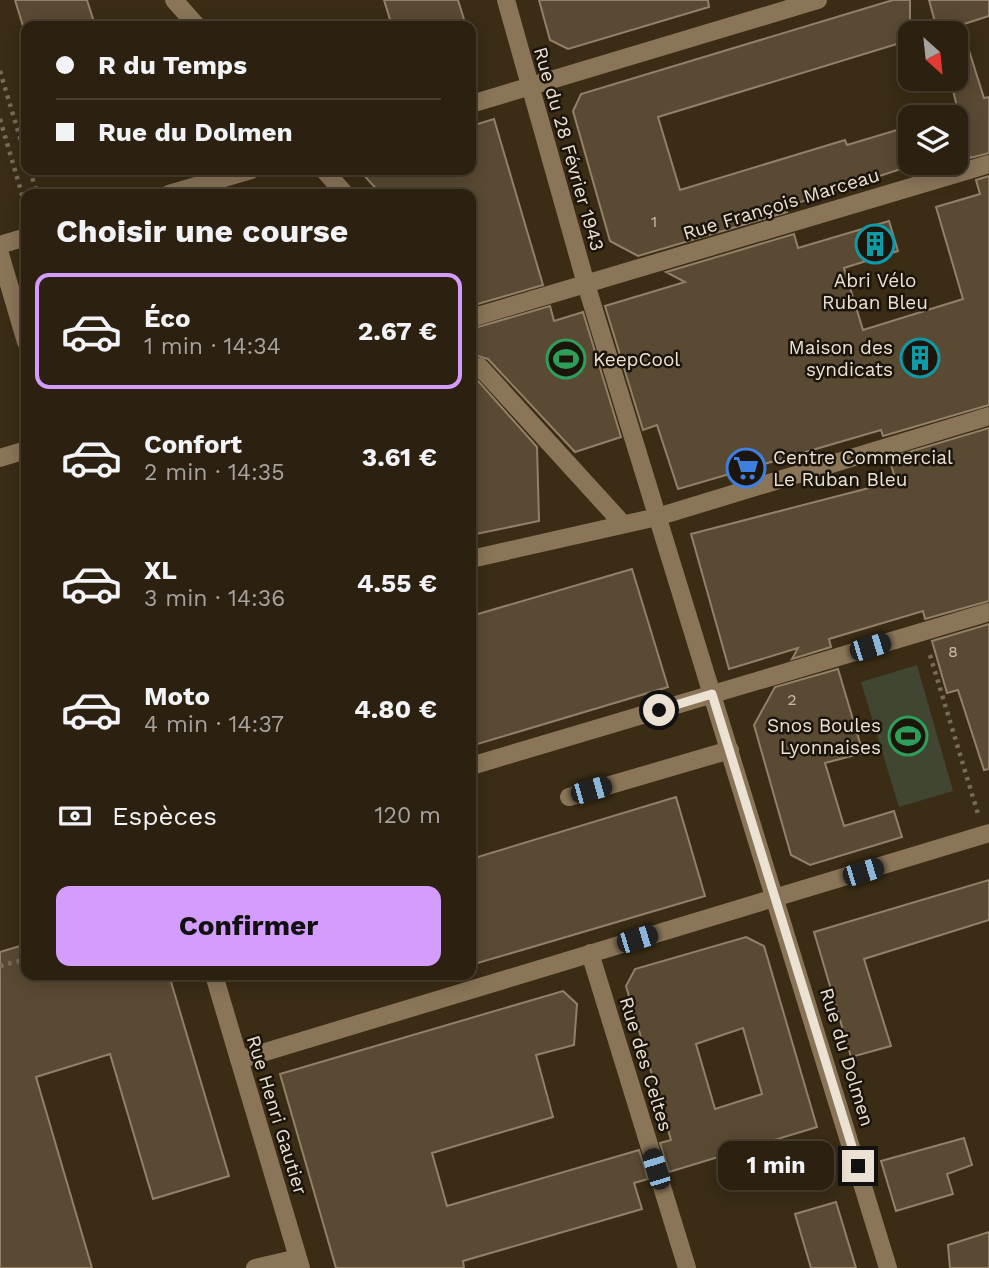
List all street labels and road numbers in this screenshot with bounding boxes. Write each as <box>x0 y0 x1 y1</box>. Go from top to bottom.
street label: Rue du 28 Février 1943 <box>529 44 609 254</box>
street label: Rue François Marceau <box>680 163 882 245</box>
street label: Rue du Dolmen <box>815 985 879 1129</box>
street label: Rue des Celtes <box>615 994 677 1134</box>
street label: Rue Henri Gautier <box>242 1033 312 1198</box>

